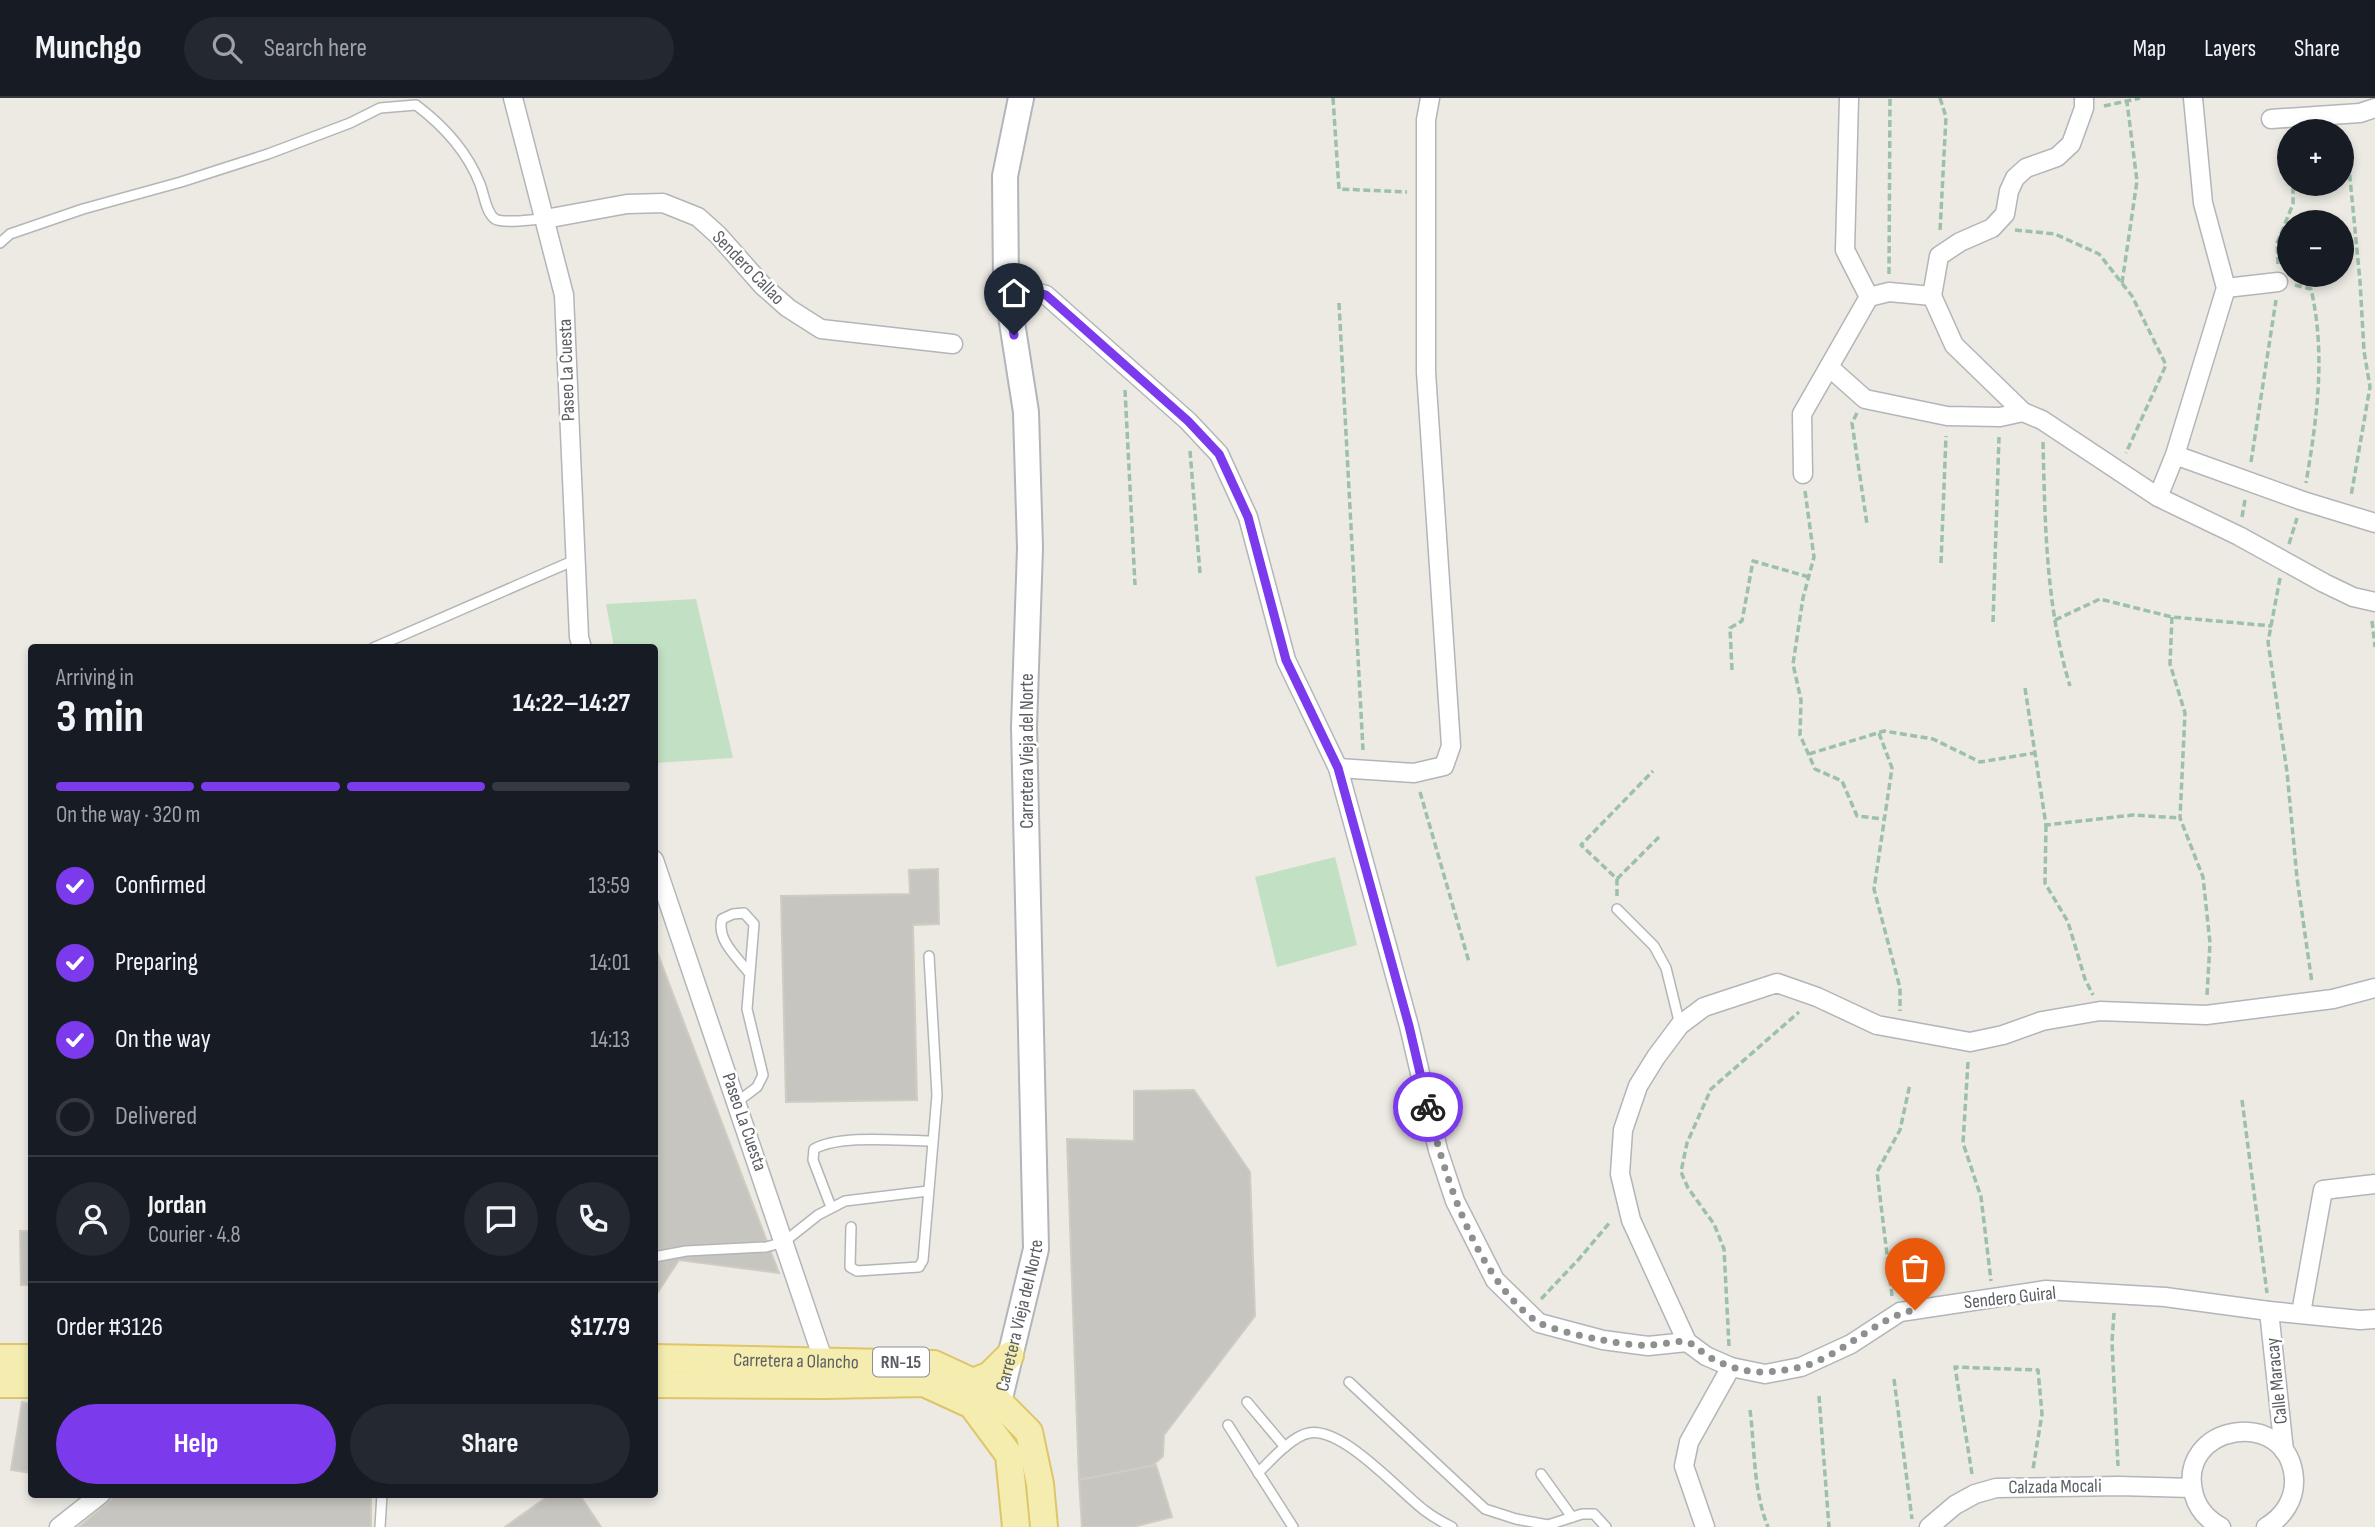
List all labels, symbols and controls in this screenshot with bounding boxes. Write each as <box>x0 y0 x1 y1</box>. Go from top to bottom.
search box <box>184 17 674 80</box>
text: Munchgo <box>35 28 142 68</box>
icon: search <box>208 29 246 67</box>
text: Search here <box>264 33 367 64</box>
text: Map <box>2133 34 2166 63</box>
text: Layers <box>2204 34 2256 63</box>
text: Share <box>2294 34 2340 63</box>
map controls <box>2277 119 2354 287</box>
button: + <box>2277 119 2354 196</box>
button: − <box>2277 210 2354 287</box>
street label: Sendero Callao <box>707 226 789 310</box>
pin <box>984 263 1044 335</box>
icon: home <box>995 274 1033 312</box>
street label: Paseo La Cuesta <box>554 318 580 422</box>
text: Arriving in <box>56 664 134 692</box>
street label: Carretera Vieja del Norte <box>1016 673 1039 829</box>
text: 14:22–14:27 <box>513 688 630 719</box>
text: 3 min <box>56 690 144 745</box>
text: On the way · 320 m <box>56 801 200 829</box>
icon: check <box>56 867 94 905</box>
text: Confirmed <box>115 870 206 901</box>
text: 13:59 <box>589 872 630 900</box>
icon: check <box>56 944 94 982</box>
text: Preparing <box>115 947 198 978</box>
text: 14:01 <box>590 949 630 977</box>
icon: check <box>56 1021 94 1059</box>
text: On the way <box>115 1024 211 1055</box>
text: 14:13 <box>590 1026 630 1054</box>
street label: Paseo La Cuesta <box>716 1070 772 1174</box>
courier <box>1393 1072 1463 1142</box>
icon: bike <box>1409 1088 1447 1126</box>
text: Delivered <box>115 1101 197 1132</box>
button: person <box>56 1182 130 1256</box>
button: chat <box>464 1182 538 1256</box>
button: phone <box>556 1182 630 1256</box>
text: Jordan <box>148 1190 206 1221</box>
text: Courier · 4.8 <box>148 1221 241 1249</box>
pin <box>1885 1238 1945 1310</box>
street label: Carretera Vieja del Norte <box>990 1239 1048 1394</box>
icon: bag <box>1896 1249 1934 1287</box>
street label: Sendero Guiral <box>1963 1282 2057 1314</box>
text: Order #3126 <box>56 1312 163 1343</box>
text: $17.79 <box>569 1312 630 1343</box>
street label: Calle Maracay <box>2261 1336 2293 1425</box>
street label: Carretera a Olancho <box>733 1348 859 1374</box>
road number: RN-15 <box>873 1348 929 1377</box>
button: Help <box>56 1404 336 1484</box>
button: Share <box>350 1404 630 1484</box>
street label: Calzada Mocali <box>2008 1475 2102 1499</box>

